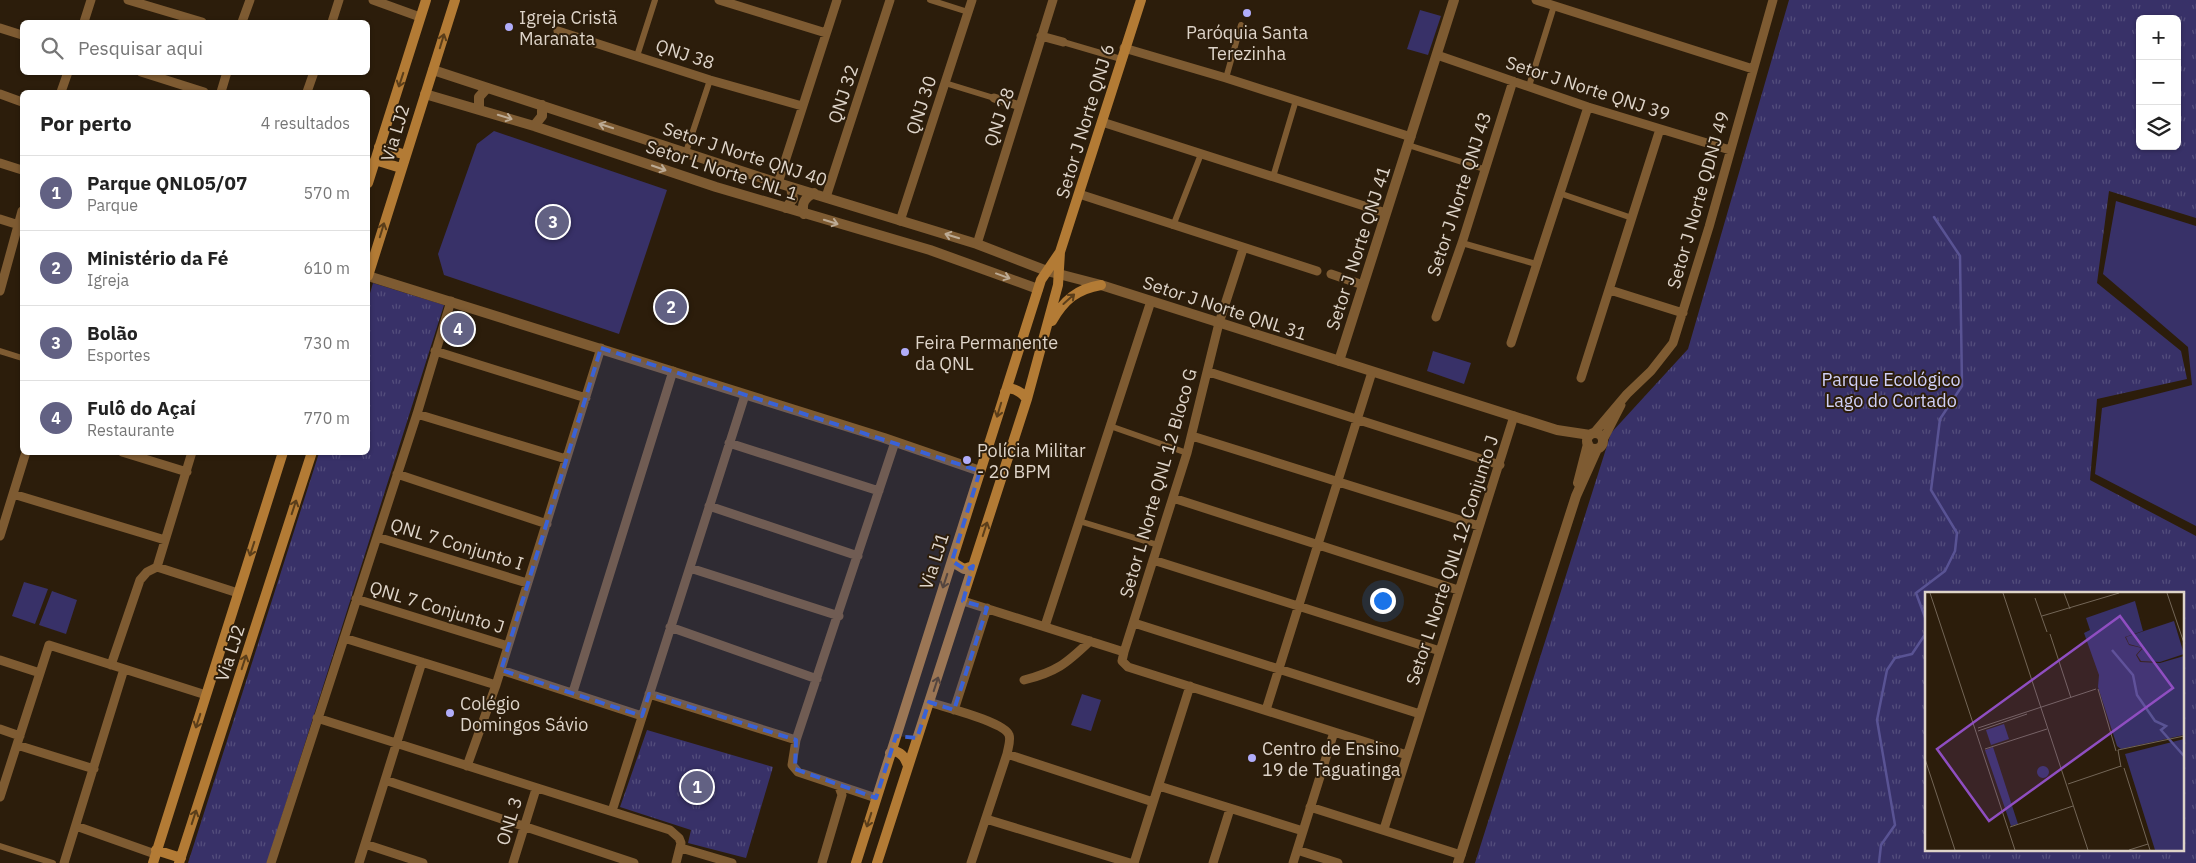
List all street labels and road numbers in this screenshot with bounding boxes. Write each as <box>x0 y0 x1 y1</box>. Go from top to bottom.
street label: QNJ 38 <box>653 34 717 74</box>
street label: Setor J Norte QNJ 6 <box>1051 41 1119 201</box>
street label: Setor J Norte QNJ 39 <box>1503 51 1673 125</box>
street label: QNJ 32 <box>823 62 863 126</box>
street label: QNJ 30 <box>901 73 941 137</box>
street label: QNJ 28 <box>979 85 1019 149</box>
street label: Via LJ2 <box>375 102 415 164</box>
street label: Setor J Norte QNJ 43 <box>1422 109 1496 279</box>
street label: Setor J Norte QDNJ 49 <box>1662 109 1734 291</box>
street label: Setor J Norte QNJ 40 <box>660 117 830 191</box>
street label: Setor L Norte CNL 1 <box>643 135 801 205</box>
street label: Setor J Norte QNJ 41 <box>1321 163 1395 333</box>
street label: Setor J Norte QNL 31 <box>1140 271 1310 345</box>
street label: Setor L Norte QNL 12 Bloco G <box>1114 366 1202 600</box>
street label: Setor L Norte QNL 12 Conjunto J <box>1401 432 1503 688</box>
street label: QNL 7 Conjunto I <box>388 513 526 575</box>
street label: Via LJ1 <box>914 530 954 592</box>
street label: QNL 7 Conjunto J <box>367 576 507 638</box>
street label: Via LJ2 <box>210 622 250 684</box>
street label: ONL 3 <box>491 794 527 848</box>

